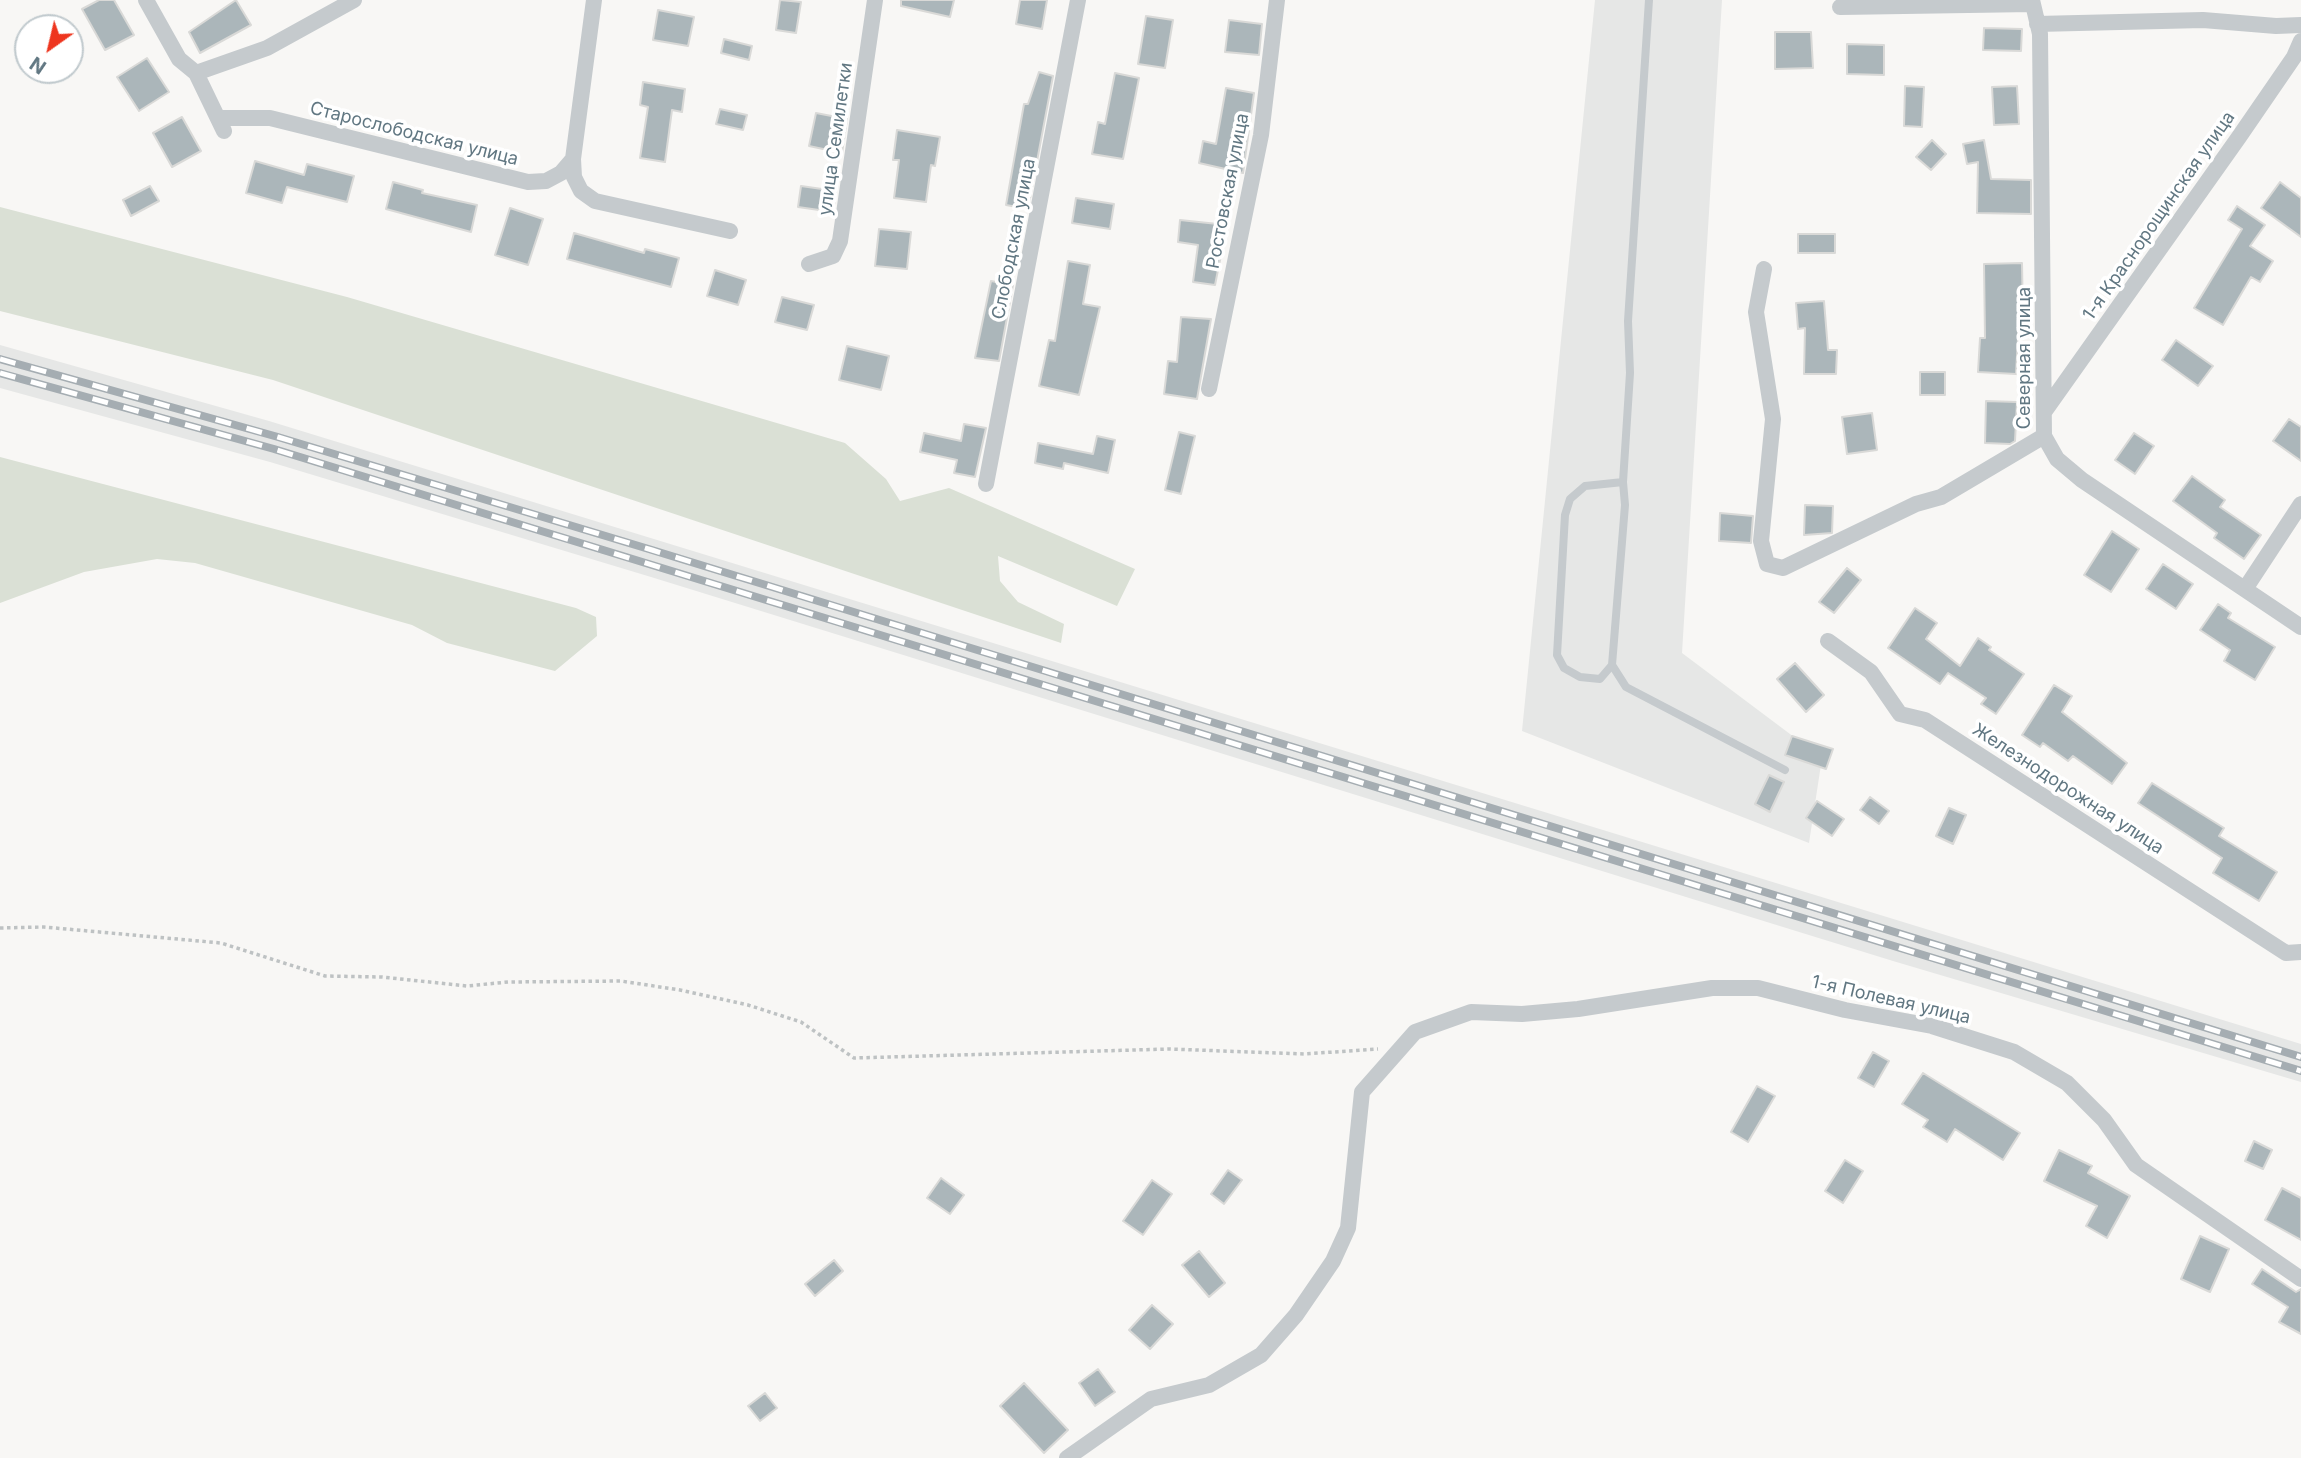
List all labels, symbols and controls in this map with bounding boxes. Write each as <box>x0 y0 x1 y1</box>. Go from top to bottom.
north arrow <box>14 14 84 84</box>
text: N <box>26 52 51 79</box>
street label: улица Семилетки <box>815 61 857 217</box>
street label: Старослободская улица <box>308 98 520 170</box>
street label: 1-я Краснорощинская улица <box>2078 107 2240 325</box>
street label: Ростовская улица <box>1202 111 1254 271</box>
street label: Слободская улица <box>988 157 1040 321</box>
street label: Северная улица <box>2014 287 2036 429</box>
street label: Железнодорожная улица <box>1968 719 2168 859</box>
street label: 1-я Полевая улица <box>1810 971 1972 1029</box>

